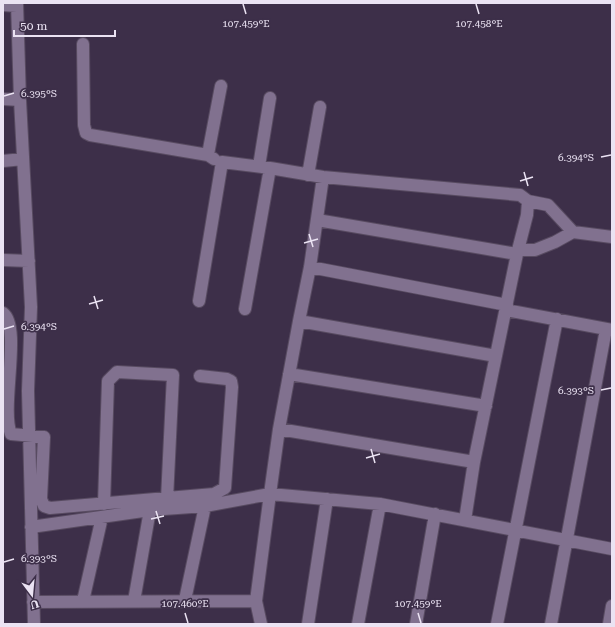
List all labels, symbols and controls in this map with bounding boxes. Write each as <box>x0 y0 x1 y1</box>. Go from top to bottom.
scale bar <box>14 12 115 38</box>
text: 107.459°E <box>222 18 270 29</box>
text: 107.458°E <box>455 18 503 29</box>
text: 50 m <box>20 19 47 33</box>
text: 6.395°S <box>21 88 57 99</box>
text: 6.394°S <box>558 152 594 163</box>
text: 6.394°S <box>21 321 57 332</box>
text: 6.393°S <box>558 385 594 396</box>
text: 6.393°S <box>21 553 57 564</box>
north arrow <box>12 575 52 615</box>
text: U <box>28 597 40 612</box>
text: 107.460°E <box>161 598 209 609</box>
text: 107.459°E <box>394 598 442 609</box>

